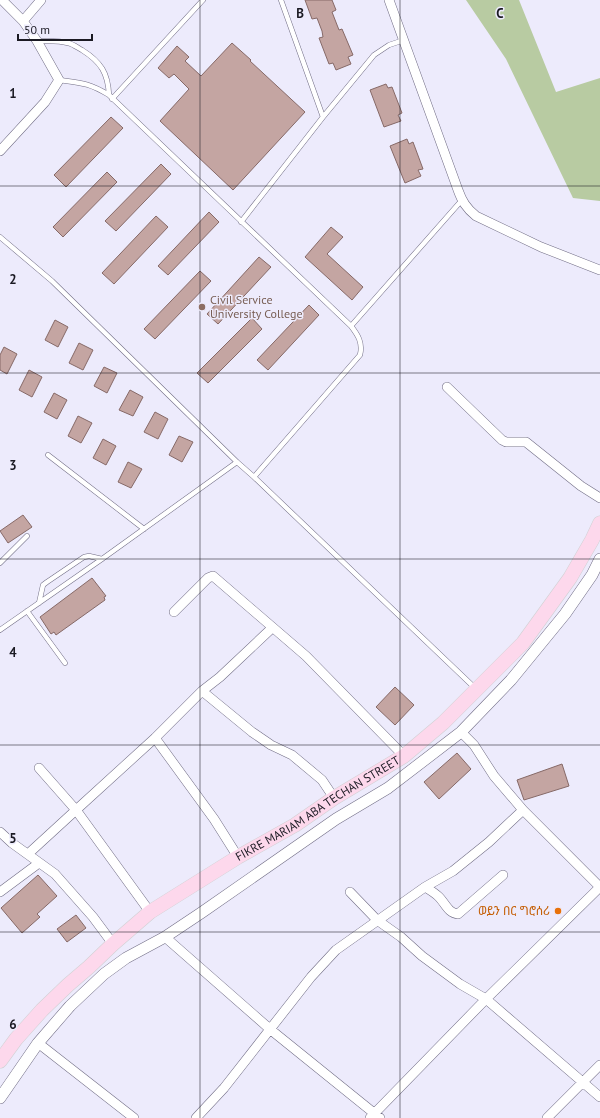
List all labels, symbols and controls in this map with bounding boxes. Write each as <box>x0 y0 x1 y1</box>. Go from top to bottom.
text: B <box>296 5 304 22</box>
text: C <box>496 5 504 22</box>
scale bar <box>18 16 92 42</box>
text: 50 m <box>24 22 50 37</box>
text: 1 <box>9 85 17 102</box>
text: 2 <box>9 271 17 288</box>
place label: Civil Service University College <box>210 292 303 321</box>
marker: Civil Service University College <box>197 302 207 312</box>
text: 3 <box>9 457 17 474</box>
text: 4 <box>9 644 17 661</box>
street label: FIKRE MARIAM ABA TECHAN STREET <box>233 752 402 864</box>
text: 5 <box>9 830 17 847</box>
place label: ወይን በር ግሮሰሪ <box>478 903 550 918</box>
marker: ወይን በር ግሮሰሪ <box>553 906 563 916</box>
text: 6 <box>9 1016 17 1033</box>

